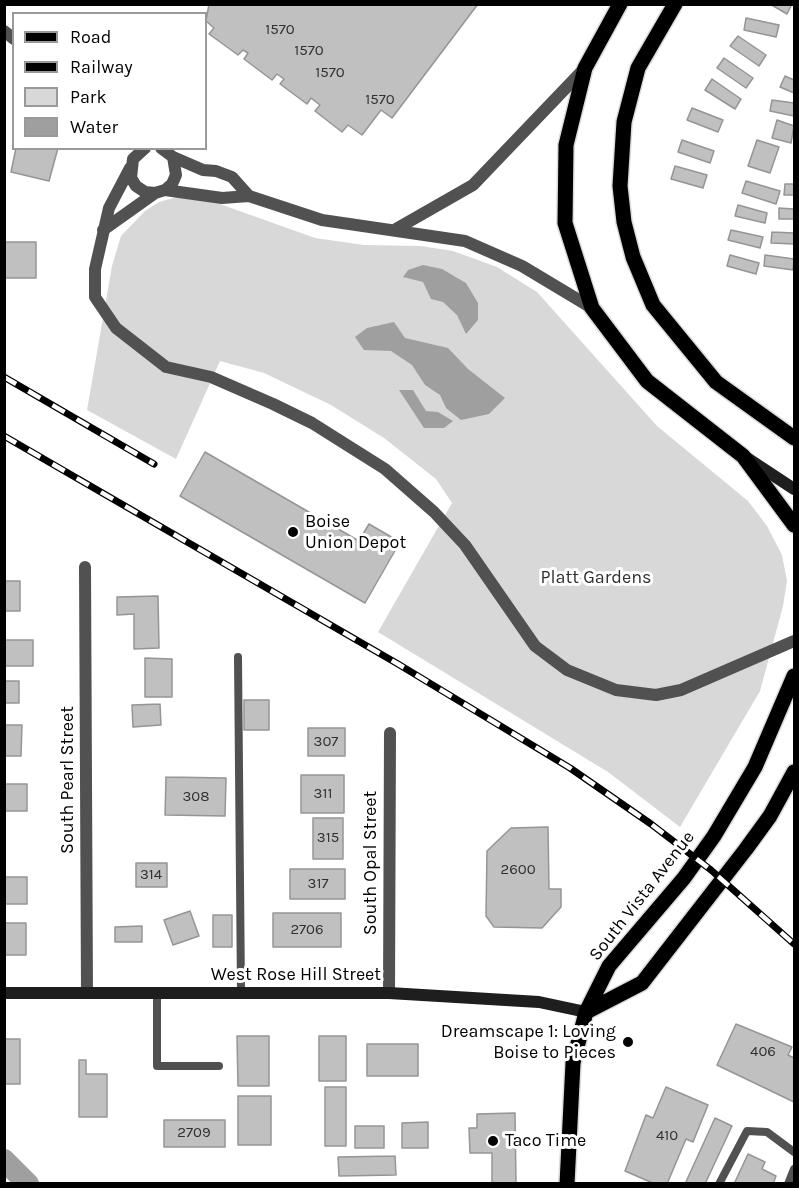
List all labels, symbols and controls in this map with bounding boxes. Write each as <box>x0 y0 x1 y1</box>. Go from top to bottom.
legend <box>12 12 207 150</box>
house number: 1570 <box>265 21 295 39</box>
text: Road <box>70 26 111 48</box>
house number: 1570 <box>294 42 324 60</box>
text: Railway <box>70 56 133 78</box>
house number: 1570 <box>315 64 345 82</box>
text: Park <box>70 86 107 108</box>
house number: 1570 <box>365 91 395 109</box>
text: Water <box>70 116 118 138</box>
place label: Boise Union Depot <box>305 511 406 554</box>
marker: Boise Union Depot <box>286 525 300 539</box>
park label: Platt Gardens <box>541 567 651 589</box>
street label: South Pearl Street <box>57 706 79 854</box>
house number: 307 <box>314 733 338 751</box>
house number: 311 <box>314 785 332 803</box>
house number: 308 <box>183 788 209 806</box>
street label: South Opal Street <box>360 791 382 935</box>
street label: South Vista Avenue <box>585 827 699 965</box>
house number: 315 <box>317 829 339 847</box>
house number: 2600 <box>500 861 536 879</box>
house number: 314 <box>140 866 162 884</box>
house number: 317 <box>308 875 328 893</box>
house number: 2706 <box>290 921 324 939</box>
street label: West Rose Hill Street <box>211 964 381 986</box>
place label: Dreamscape 1: Loving Boise to Pieces <box>441 1021 616 1064</box>
marker: Dreamscape 1: Loving Boise to Pieces <box>621 1035 635 1049</box>
house number: 406 <box>750 1043 776 1061</box>
house number: 2709 <box>177 1124 211 1142</box>
house number: 410 <box>656 1127 678 1145</box>
place label: Taco Time <box>505 1130 586 1152</box>
marker: Taco Time <box>486 1134 500 1148</box>

